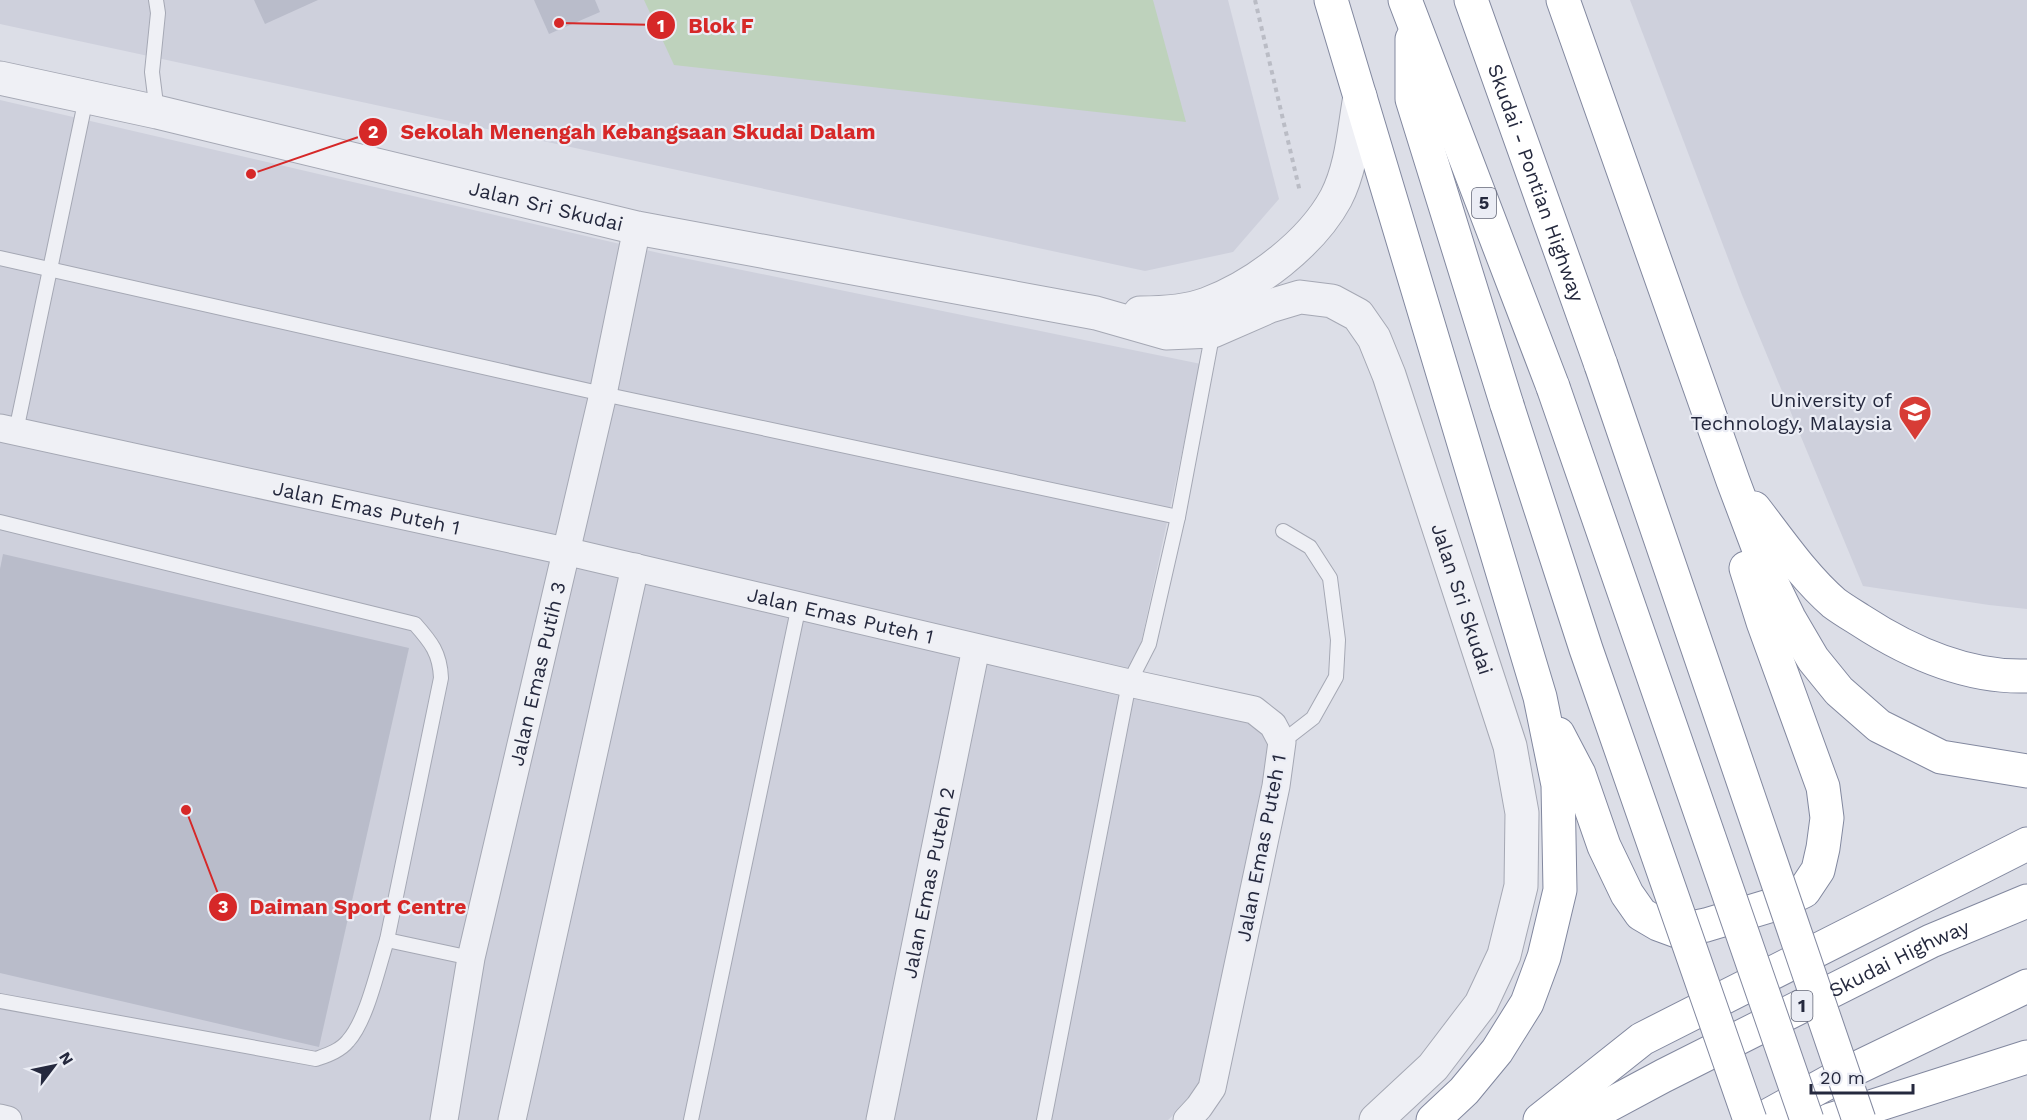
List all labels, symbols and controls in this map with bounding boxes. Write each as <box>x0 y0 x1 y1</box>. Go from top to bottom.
callout: Blok F <box>646 6 766 45</box>
text: Blok F <box>688 13 754 38</box>
text: 1 <box>657 15 665 36</box>
street label: Skudai - Pontian Highway <box>1483 61 1590 305</box>
callout: Sekolah Menengah Kebangsaan Skudai Dalam <box>358 113 887 152</box>
text: Sekolah Menengah Kebangsaan Skudai Dalam <box>400 119 876 144</box>
text: 2 <box>368 121 378 142</box>
street label: Jalan Sri Skudai <box>467 176 626 236</box>
road number: 5 <box>1472 188 1496 218</box>
place label: University of Technology, Malaysia <box>1691 388 1892 435</box>
school or university icon: University of Technology, Malaysia <box>1897 394 1933 441</box>
street label: Jalan Emas Puteh 1 <box>271 476 462 540</box>
street label: Jalan Sri Skudai <box>1426 520 1498 678</box>
street label: Jalan Emas Putih 3 <box>504 579 571 768</box>
street label: Jalan Emas Puteh 1 <box>745 582 936 649</box>
street label: Jalan Emas Puteh 1 <box>1231 752 1291 944</box>
street label: Jalan Emas Puteh 2 <box>897 785 959 981</box>
callout: Daiman Sport Centre <box>208 888 479 927</box>
text: Daiman Sport Centre <box>249 894 467 919</box>
text: 3 <box>218 896 228 917</box>
street label: Skudai Highway <box>1825 914 1973 1002</box>
road number: 1 <box>1792 991 1812 1021</box>
north arrow <box>24 1036 84 1096</box>
text: N <box>55 1048 77 1068</box>
scale bar <box>1811 1057 1913 1095</box>
text: 20 m <box>1820 1067 1865 1088</box>

